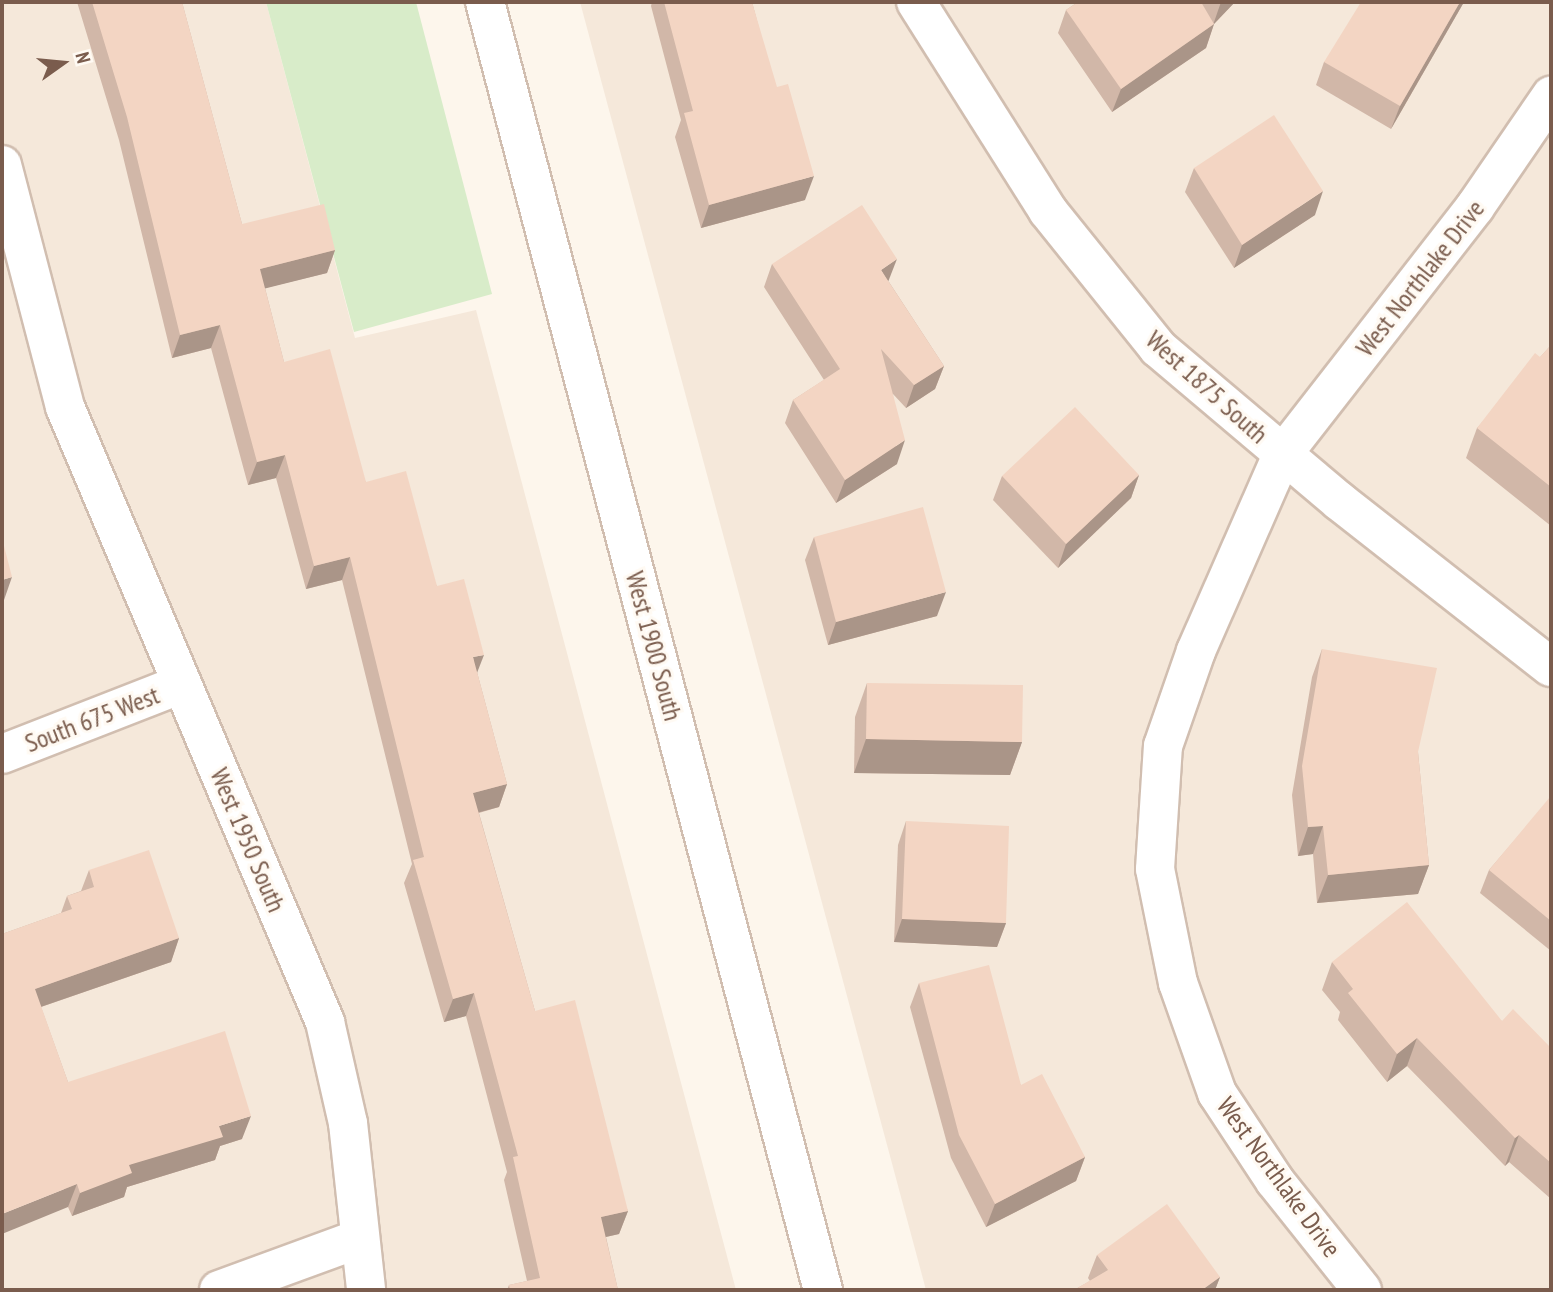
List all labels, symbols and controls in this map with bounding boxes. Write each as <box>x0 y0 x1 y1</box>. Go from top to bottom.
north arrow <box>28 28 98 98</box>
text: N <box>70 49 96 66</box>
street label: West Northlake Drive <box>1349 194 1491 362</box>
street label: West 1875 South <box>1140 324 1274 450</box>
street label: West 1900 South <box>619 568 689 724</box>
street label: South 675 West <box>20 679 164 759</box>
street label: West 1950 South <box>204 763 292 917</box>
street label: West Northlake Drive <box>1211 1091 1347 1263</box>

